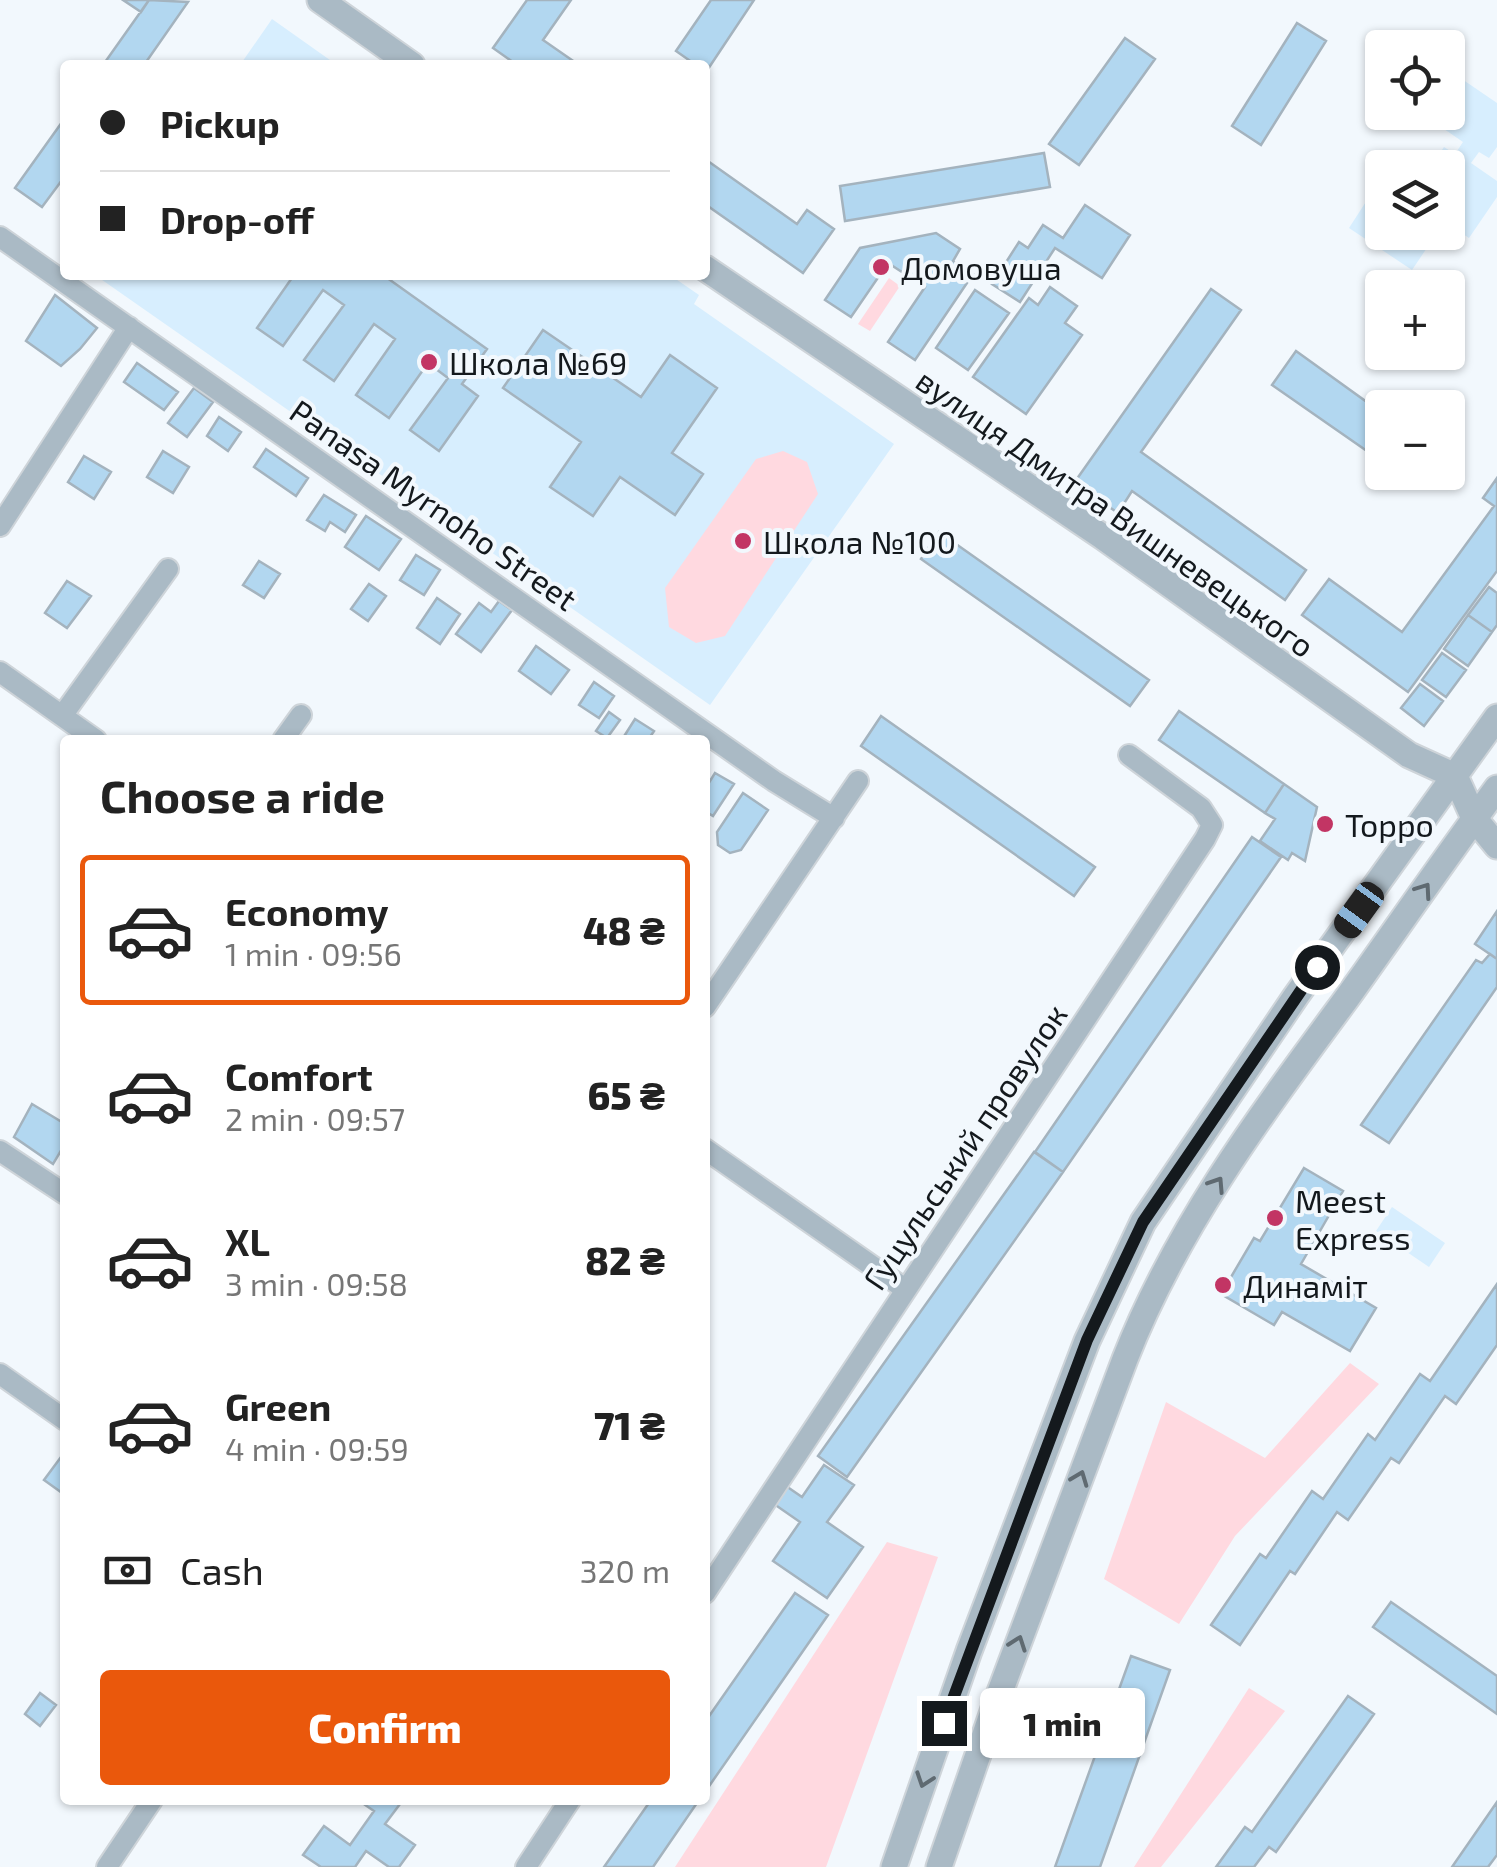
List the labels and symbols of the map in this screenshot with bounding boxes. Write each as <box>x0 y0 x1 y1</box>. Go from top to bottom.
place label: Домовуша <box>901 248 1062 287</box>
marker: Домовуша <box>870 256 892 278</box>
place label: Школа №69 <box>449 343 627 381</box>
marker: Школа №69 <box>418 351 440 373</box>
street label: вулиця Дмитра Вишневецького <box>909 360 1322 665</box>
street label: Panasa Myrnoho Street <box>283 391 585 617</box>
place label: Школа №100 <box>763 522 956 560</box>
marker: Школа №100 <box>732 530 754 552</box>
place label: Торро <box>1345 805 1434 843</box>
marker: Торро <box>1314 813 1336 835</box>
car <box>1329 877 1389 943</box>
one-way arrow <box>1412 883 1430 901</box>
route start <box>1295 945 1340 990</box>
street label: Гуцульський провулок <box>854 996 1075 1297</box>
one-way arrow <box>1204 1177 1223 1195</box>
place label: Meest Express <box>1295 1181 1411 1256</box>
marker: Meest Express <box>1264 1207 1286 1229</box>
place label: Динаміт <box>1243 1266 1368 1304</box>
marker: Динаміт <box>1212 1274 1234 1296</box>
one-way arrow <box>1068 1470 1089 1487</box>
one-way arrow <box>1006 1635 1027 1652</box>
callout: 1 min <box>979 1688 1144 1758</box>
route end <box>922 1701 967 1746</box>
one-way arrow <box>915 1771 936 1788</box>

